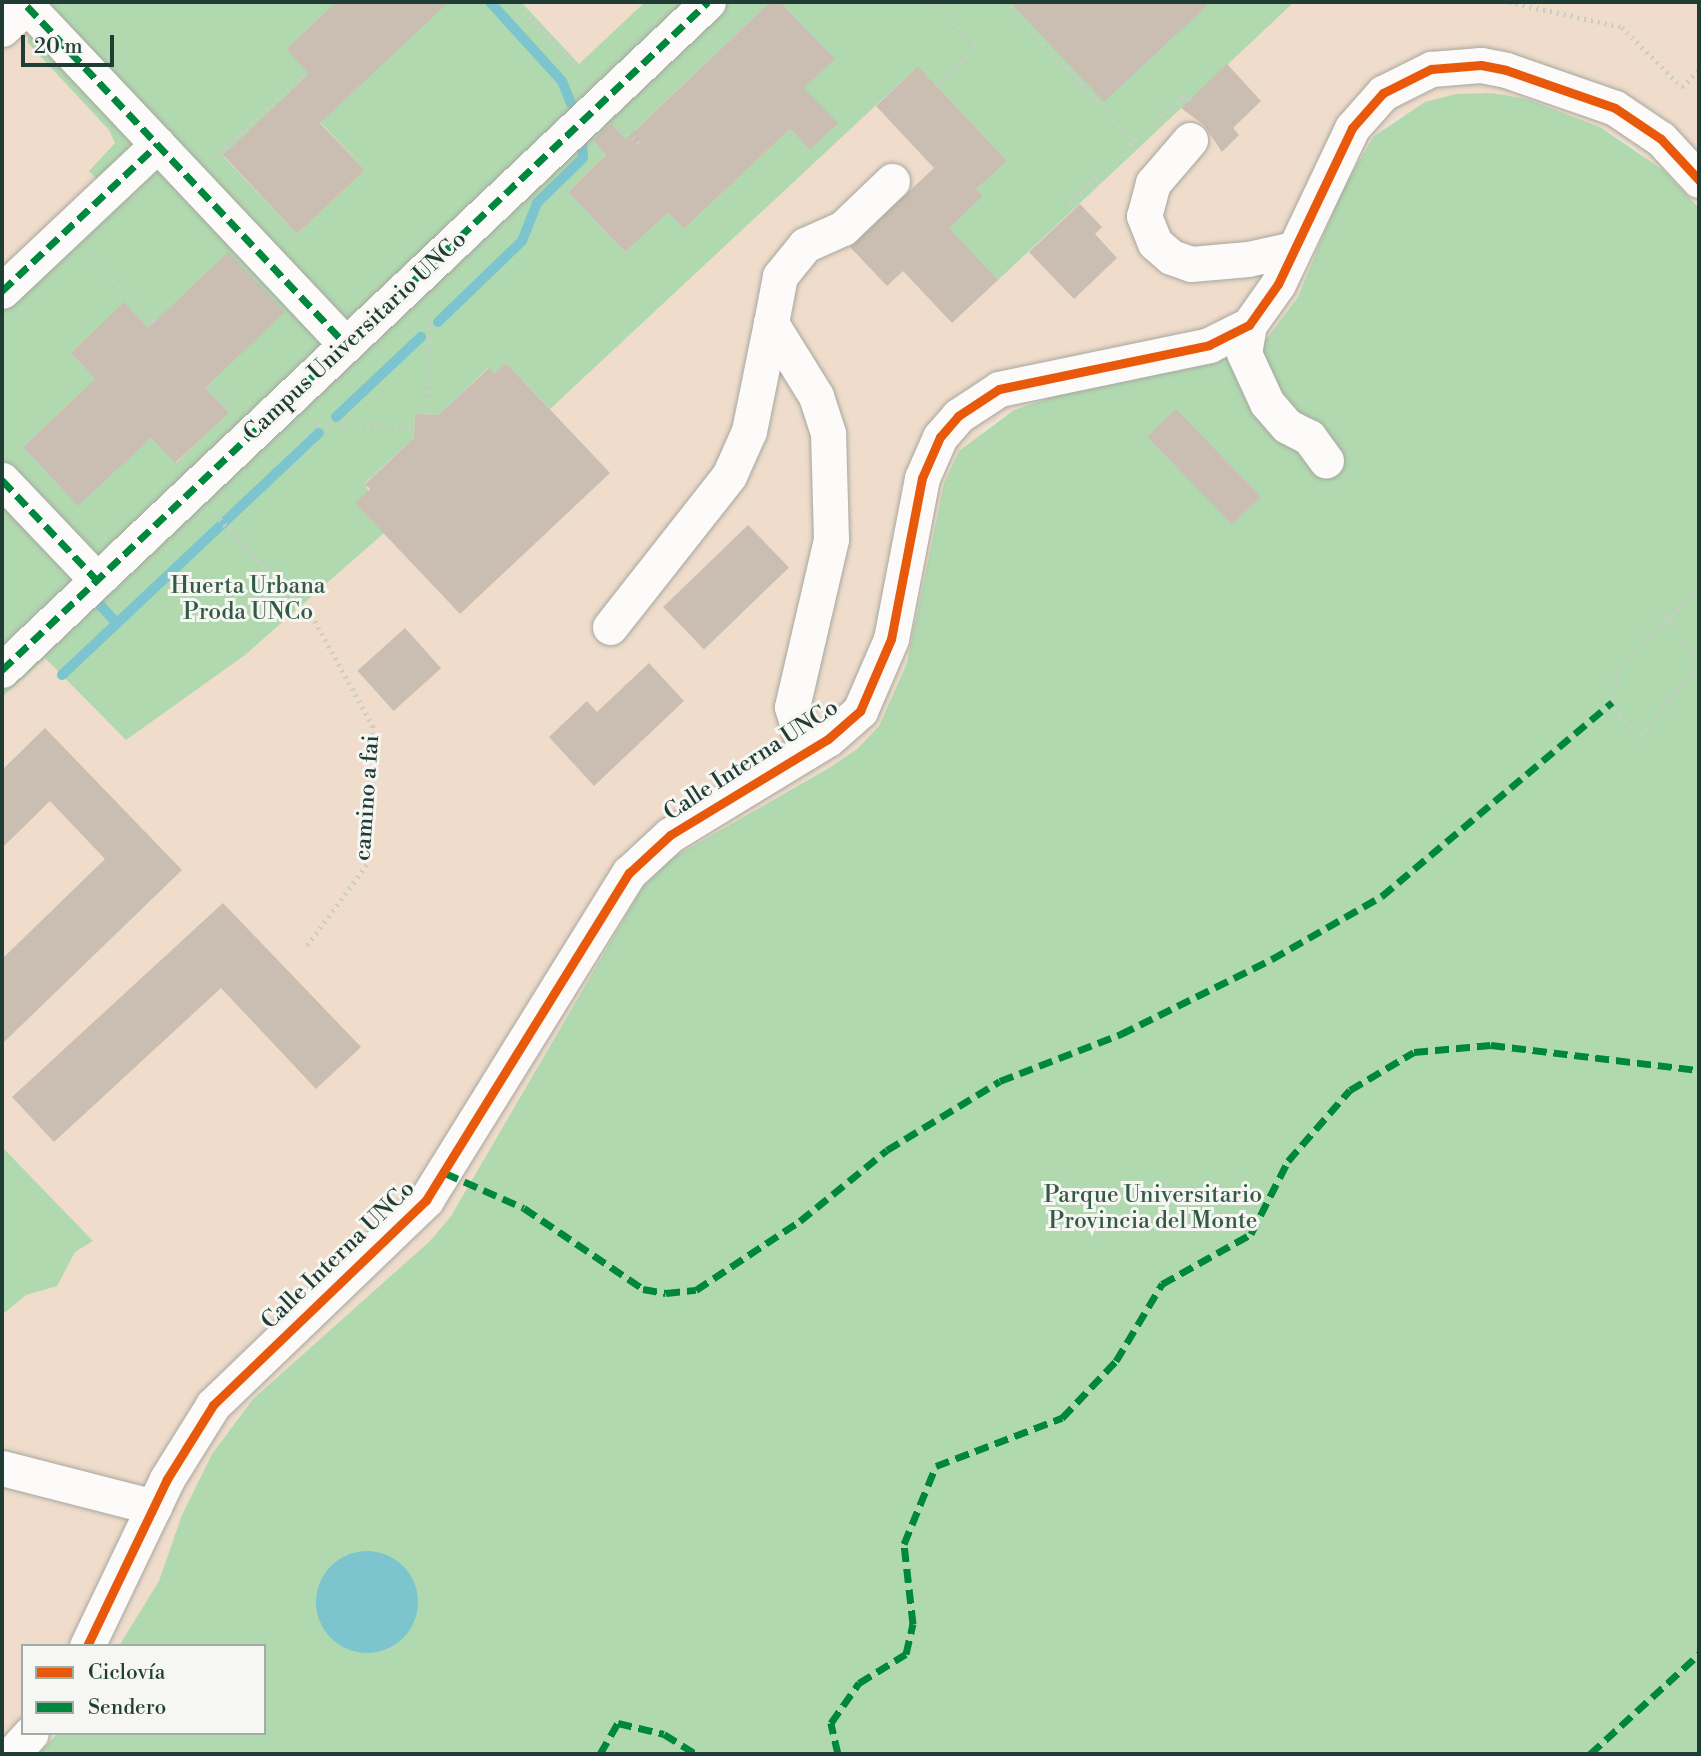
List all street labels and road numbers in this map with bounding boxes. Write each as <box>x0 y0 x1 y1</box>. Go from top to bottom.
street label: Campus Universitario UNCo <box>238 225 472 447</box>
street label: Calle Interna UNCo <box>659 693 843 827</box>
street label: camino a fai <box>349 734 385 862</box>
street label: Calle Interna UNCo <box>256 1175 420 1335</box>

